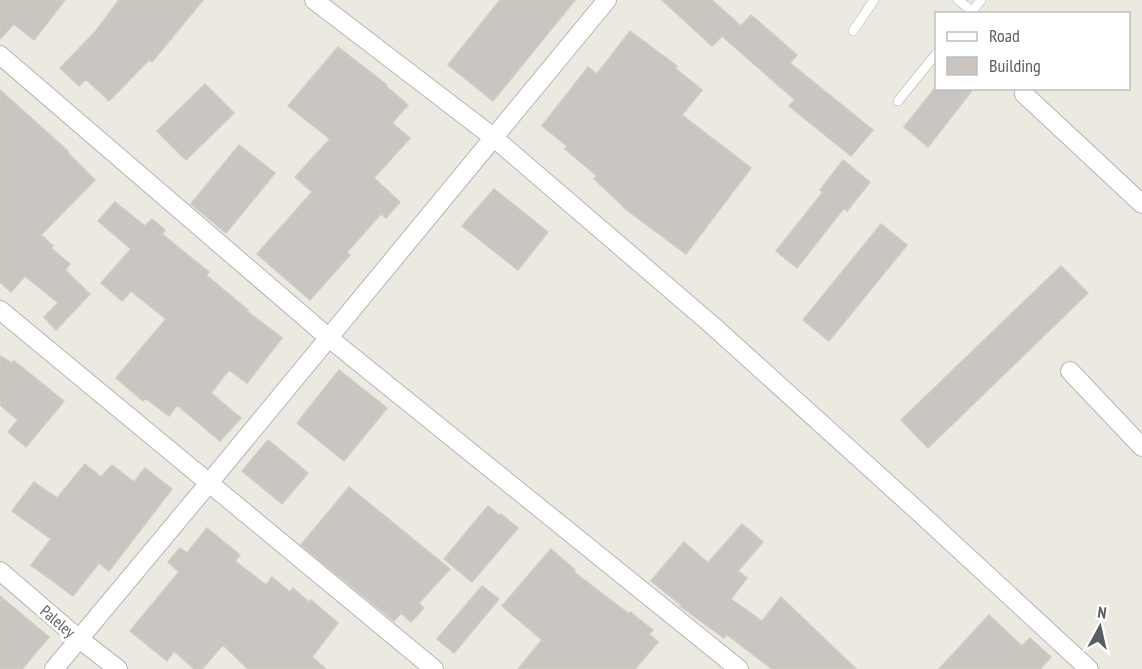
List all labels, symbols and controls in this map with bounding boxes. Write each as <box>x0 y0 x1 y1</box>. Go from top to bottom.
legend <box>935 12 1130 90</box>
text: Road <box>989 24 1020 47</box>
text: Building <box>989 54 1041 77</box>
north arrow <box>1070 597 1130 657</box>
street label: Paleley <box>36 601 80 641</box>
text: N <box>1096 602 1108 623</box>

